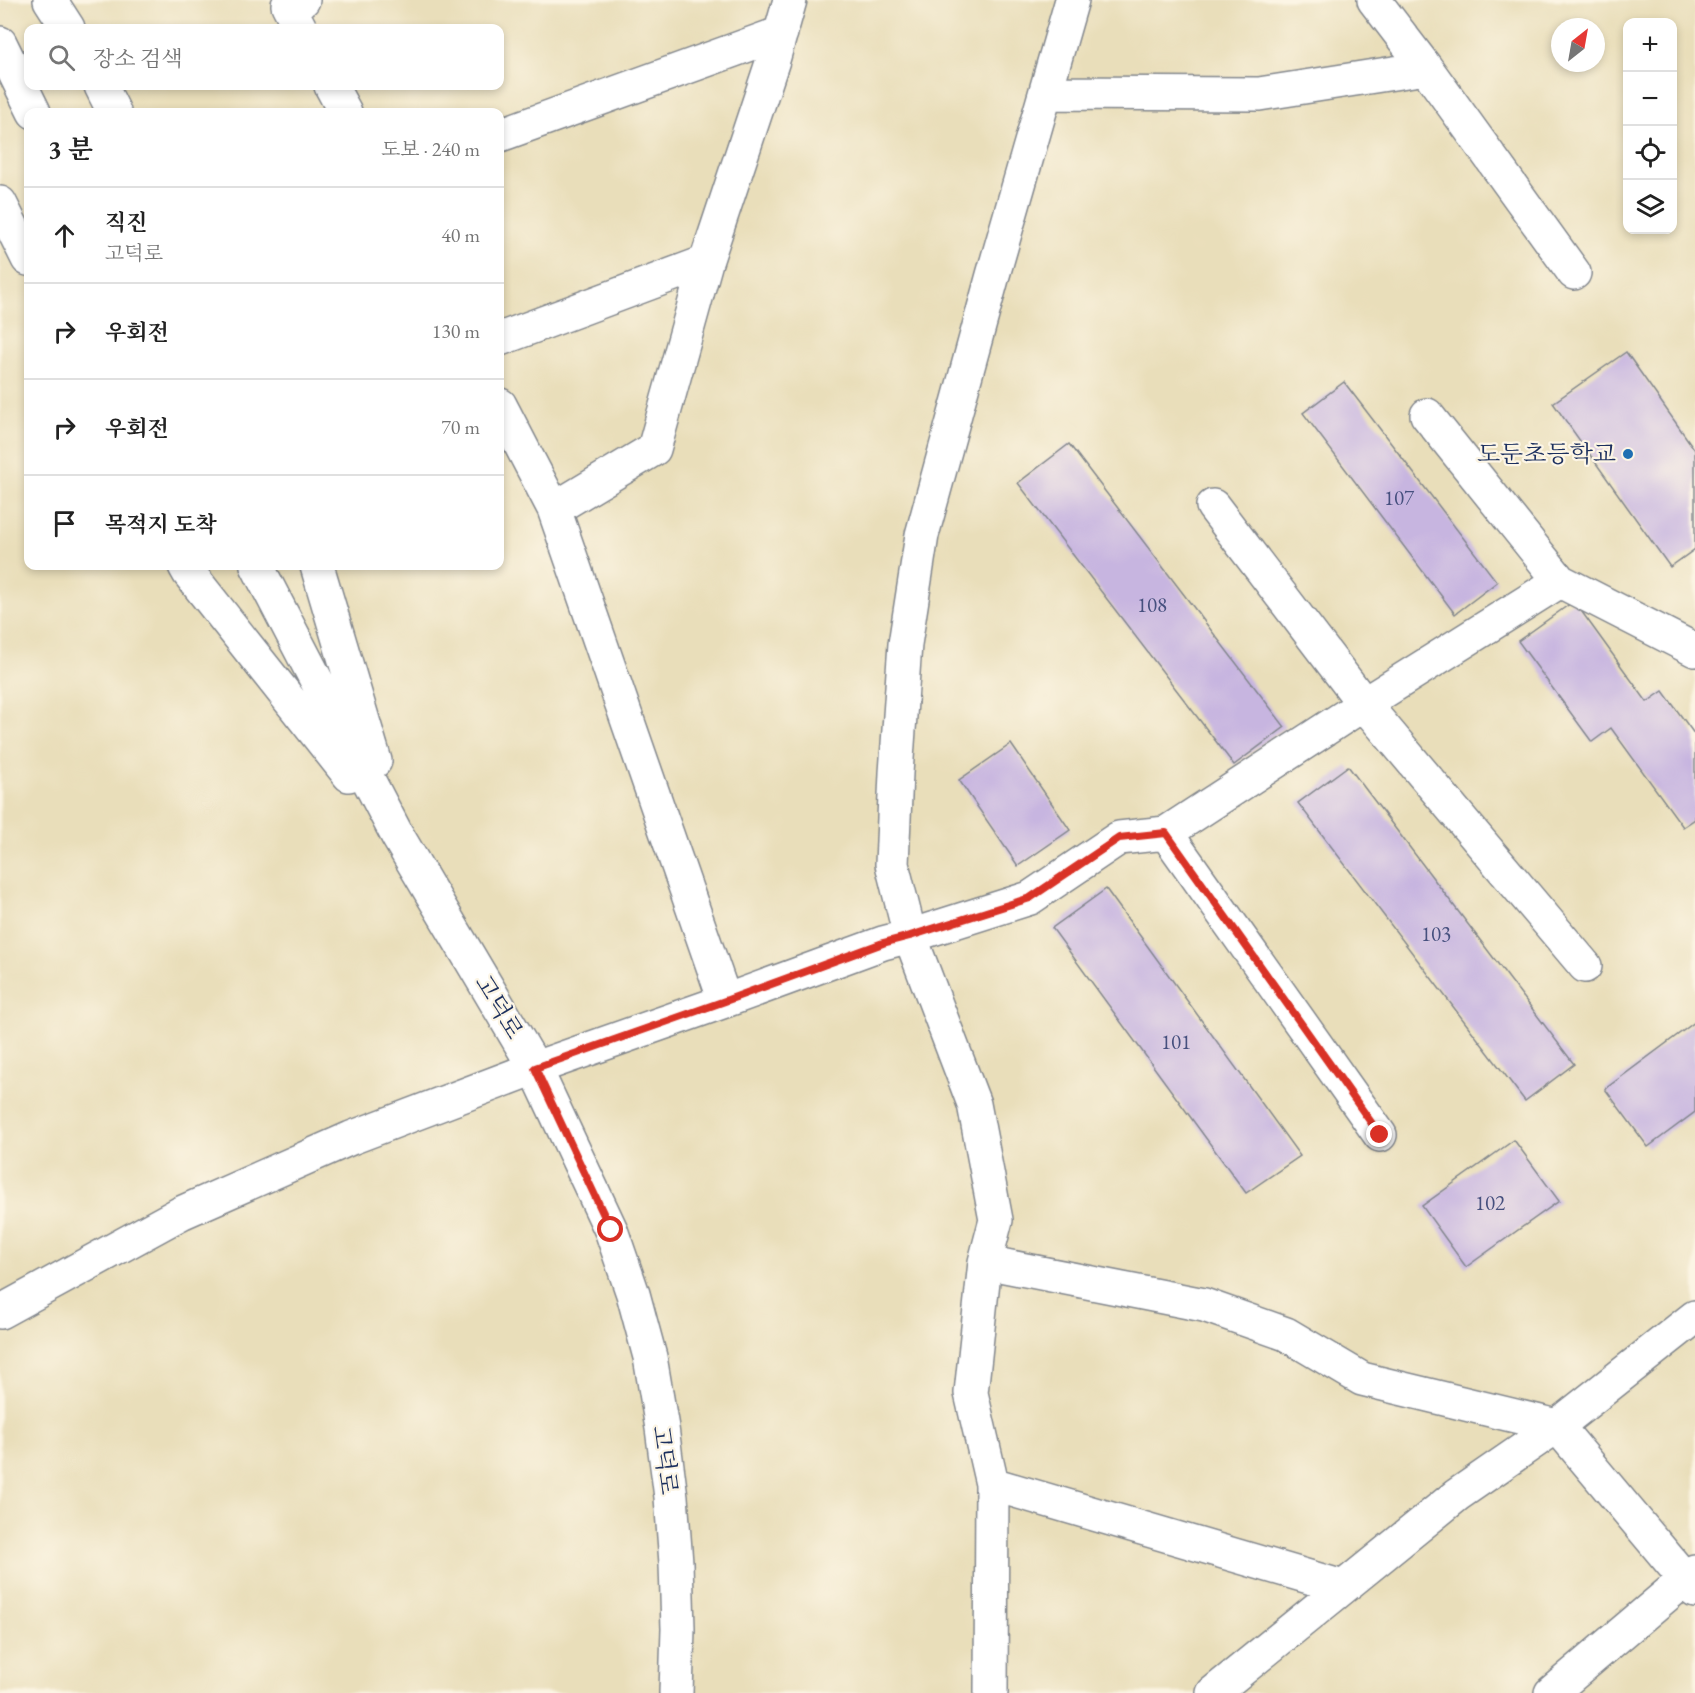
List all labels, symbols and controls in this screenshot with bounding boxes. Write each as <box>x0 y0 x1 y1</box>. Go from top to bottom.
north arrow <box>1551 18 1605 72</box>
map controls <box>1623 18 1677 234</box>
button: + <box>1623 18 1677 72</box>
search box <box>24 24 504 90</box>
icon: search <box>45 41 78 74</box>
text: 장소 검색 <box>93 44 182 73</box>
button: − <box>1623 72 1677 126</box>
button: locate <box>1623 126 1677 180</box>
text: 3 분 <box>48 132 93 166</box>
text: 도보 · 240 m <box>381 136 480 162</box>
button: layers <box>1623 180 1677 234</box>
text: 직진 <box>105 208 148 237</box>
icon: ahead <box>48 219 81 252</box>
text: 40 m <box>441 222 480 248</box>
text: 고덕로 <box>105 240 163 266</box>
icon: right <box>48 315 81 348</box>
text: 우회전 <box>105 318 169 347</box>
text: 130 m <box>432 318 480 344</box>
icon: right <box>48 411 81 444</box>
text: 우회전 <box>105 414 169 443</box>
text: 70 m <box>441 414 480 440</box>
place label: 도둔초등학교 <box>1477 438 1616 469</box>
marker: 도둔초등학교 <box>1621 447 1635 461</box>
house number: 107 <box>1384 484 1415 511</box>
icon: arrive <box>48 507 81 540</box>
text: 목적지 도착 <box>105 510 216 539</box>
house number: 108 <box>1137 591 1167 618</box>
house number: 103 <box>1421 920 1451 947</box>
street label: 고덕로 <box>468 969 531 1045</box>
house number: 101 <box>1161 1028 1191 1055</box>
route end <box>1366 1121 1392 1147</box>
house number: 102 <box>1475 1189 1505 1216</box>
route start <box>597 1216 623 1242</box>
street label: 고덕로 <box>646 1424 685 1496</box>

